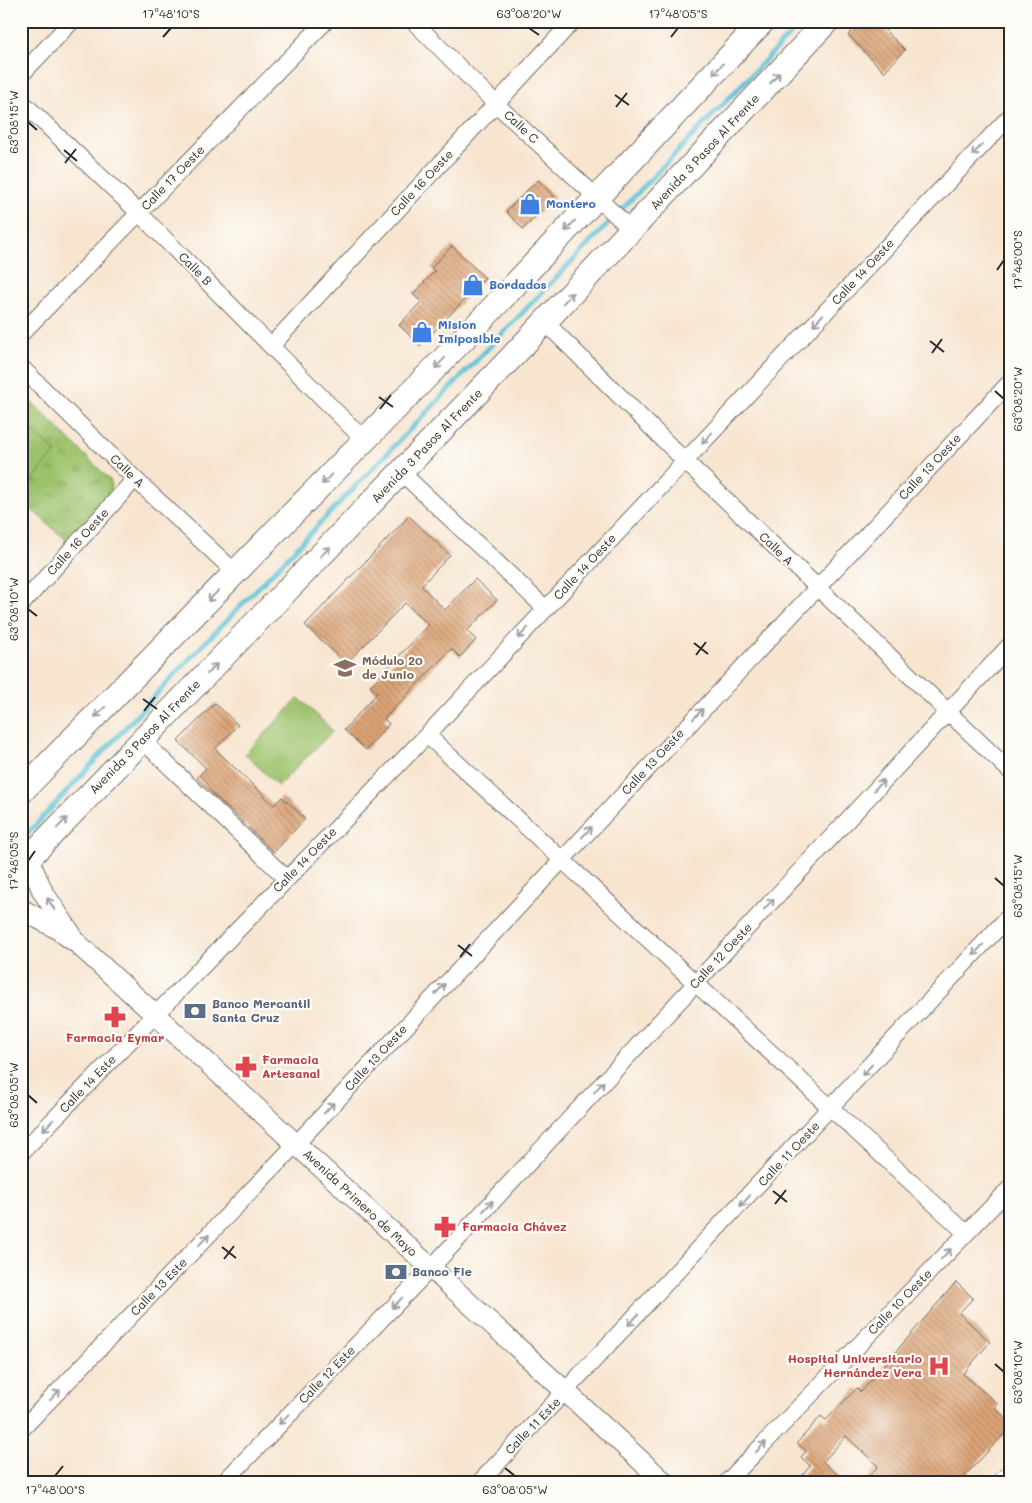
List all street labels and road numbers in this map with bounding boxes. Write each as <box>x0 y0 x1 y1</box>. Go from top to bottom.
street label: Avenida 3 Pasos Al Frente <box>646 90 762 213</box>
street label: Calle C <box>501 106 543 147</box>
street label: Calle 17 Oeste <box>137 141 207 213</box>
street label: Calle 16 Oeste <box>386 146 456 219</box>
street label: Calle 14 Oeste <box>827 235 897 308</box>
street label: Calle B <box>176 248 216 288</box>
street label: Avenida 3 Pasos Al Frente <box>367 385 485 506</box>
street label: Calle 13 Oeste <box>894 430 964 503</box>
street label: Calle A <box>107 450 148 490</box>
street label: Calle 16 Oeste <box>43 504 112 578</box>
street label: Calle A <box>756 528 797 568</box>
street label: Calle 14 Oeste <box>549 530 619 603</box>
street label: Avenida 3 Pasos Al Frente <box>85 676 203 797</box>
street label: Calle 13 Oeste <box>617 725 687 798</box>
street label: Calle 14 Oeste <box>269 823 340 895</box>
street label: Calle 12 Oeste <box>686 919 755 992</box>
street label: Calle 13 Oeste <box>340 1021 410 1094</box>
street label: Calle 14 Este <box>55 1051 119 1116</box>
street label: Calle 11 Oeste <box>754 1117 823 1189</box>
street label: Avenida Primero de Mayo <box>300 1145 421 1259</box>
street label: Calle 13 Este <box>126 1254 190 1319</box>
street label: Calle 10 Oeste <box>864 1265 935 1338</box>
street label: Calle 12 Este <box>295 1342 358 1407</box>
street label: Calle 11 Este <box>501 1393 564 1457</box>

